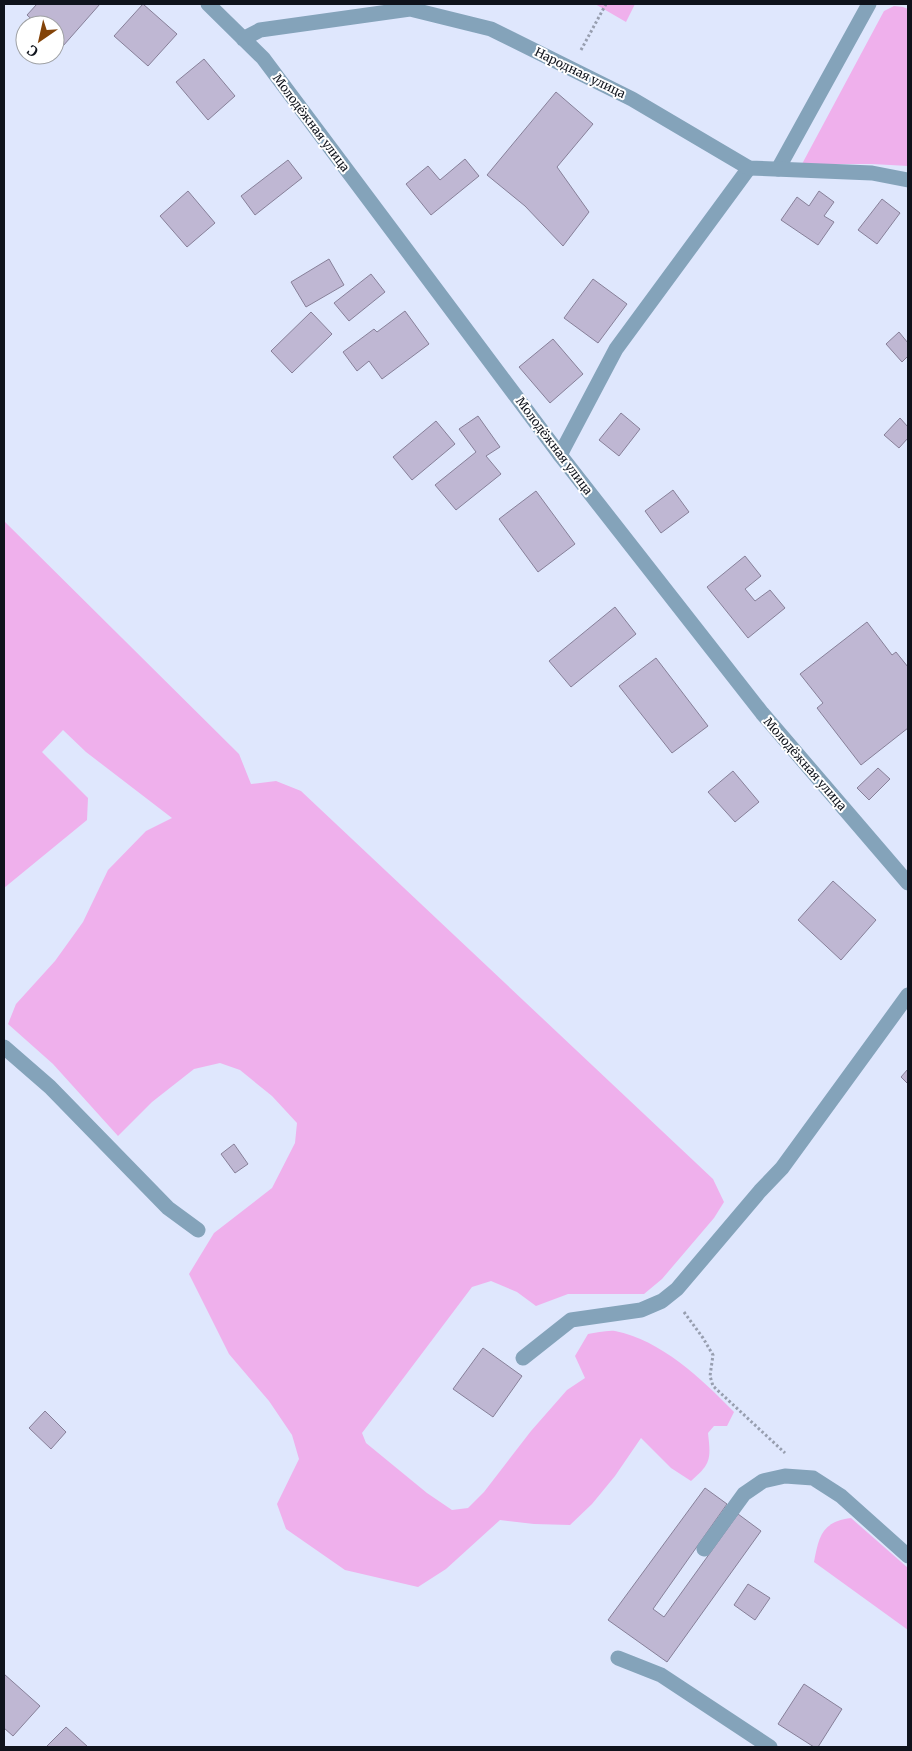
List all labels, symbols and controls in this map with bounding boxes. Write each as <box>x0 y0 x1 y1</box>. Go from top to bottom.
north arrow <box>15 15 65 65</box>
text: С <box>24 41 42 61</box>
street label: Народная улица <box>532 44 629 101</box>
street label: Молодёжная улица <box>270 71 353 175</box>
street label: Молодёжная улица <box>513 394 596 498</box>
street label: Молодёжная улица <box>761 714 850 814</box>

